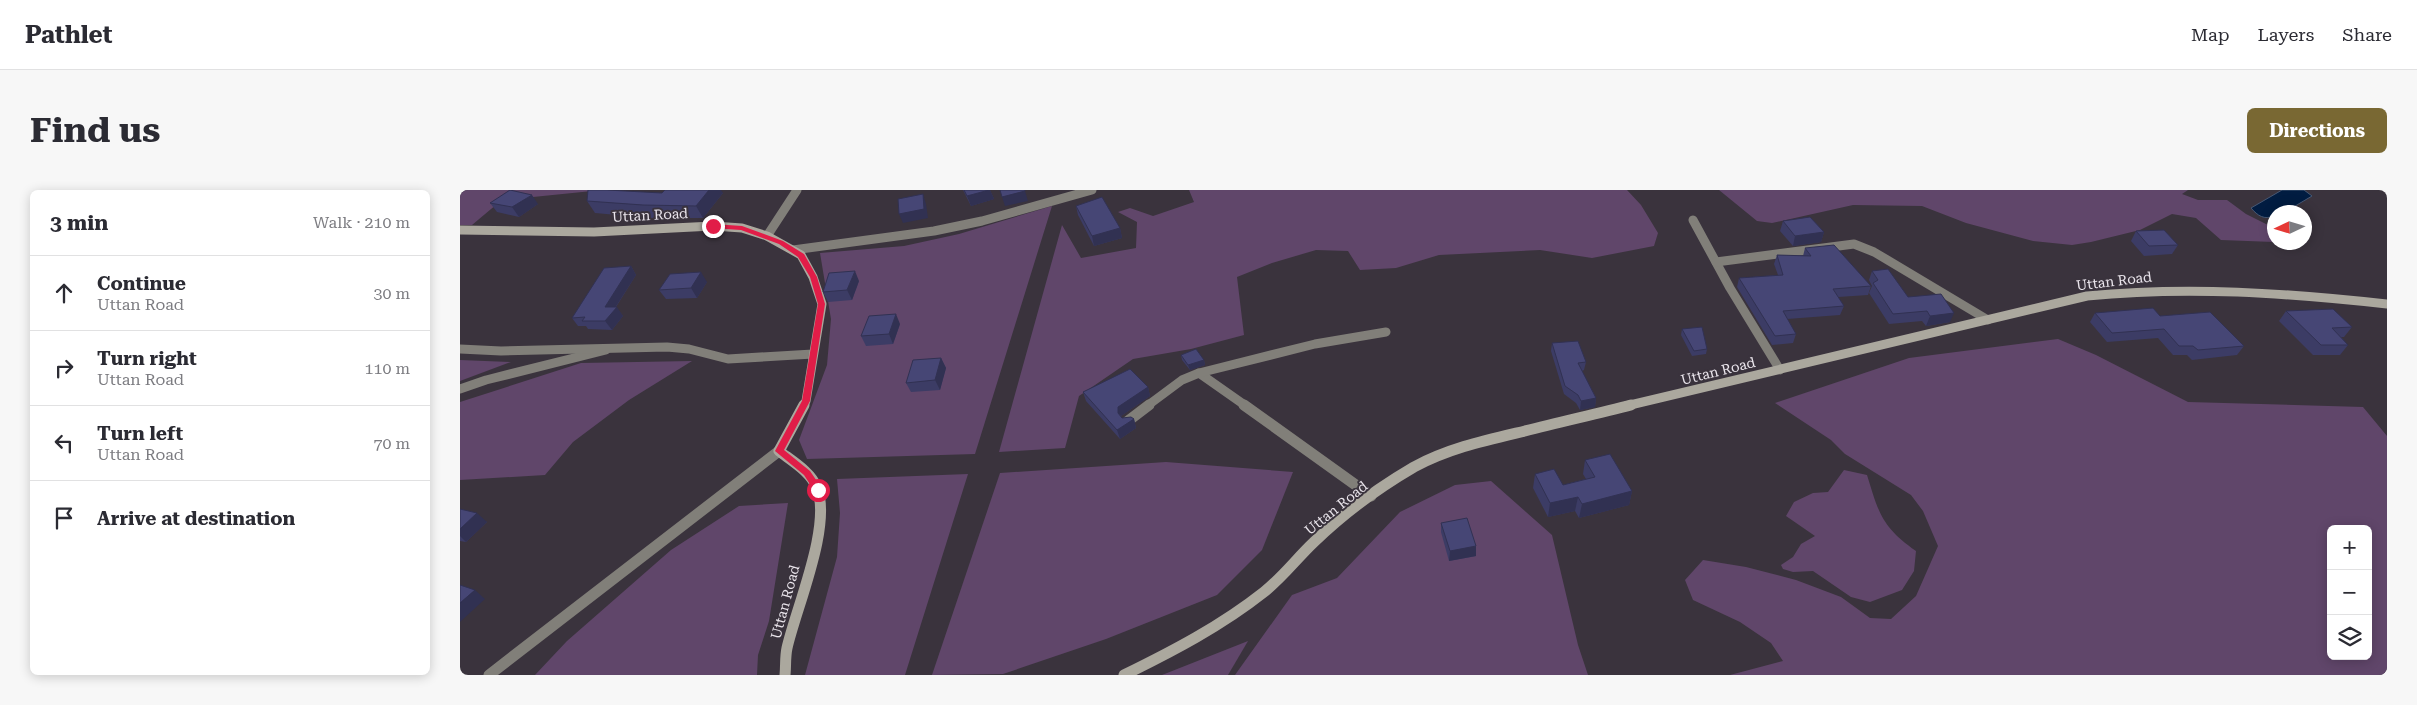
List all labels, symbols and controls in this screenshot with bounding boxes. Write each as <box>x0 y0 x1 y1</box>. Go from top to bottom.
text: Pathlet <box>25 21 112 49</box>
text: Map <box>2191 24 2230 45</box>
text: Layers <box>2258 24 2314 45</box>
text: Share <box>2342 24 2392 45</box>
button: Directions <box>2247 108 2387 153</box>
text: Find us <box>30 110 160 151</box>
street label: Uttan Road <box>612 205 688 225</box>
north arrow <box>2267 205 2312 250</box>
text: 3 min <box>50 211 108 235</box>
text: Walk · 210 m <box>313 213 410 232</box>
route end <box>702 215 725 238</box>
street label: Uttan Road <box>2075 268 2153 294</box>
text: Continue <box>97 272 186 295</box>
icon: ahead <box>50 279 78 307</box>
text: 30 m <box>373 284 410 303</box>
text: Uttan Road <box>97 295 184 314</box>
text: Turn right <box>97 347 197 370</box>
icon: right <box>50 354 78 382</box>
street label: Uttan Road <box>1679 354 1757 388</box>
text: 110 m <box>364 359 410 378</box>
text: Uttan Road <box>97 370 184 389</box>
text: Turn left <box>97 422 183 445</box>
icon: left <box>50 429 78 457</box>
text: 70 m <box>373 434 410 453</box>
text: Uttan Road <box>97 445 184 464</box>
street label: Uttan Road <box>1301 478 1371 538</box>
route start <box>807 479 830 502</box>
icon: arrive <box>50 504 78 532</box>
text: Arrive at destination <box>97 507 295 530</box>
map controls <box>2327 525 2372 660</box>
button: + <box>2327 525 2372 570</box>
street label: Uttan Road <box>767 563 803 641</box>
button: − <box>2327 570 2372 615</box>
button: layers <box>2327 615 2372 660</box>

